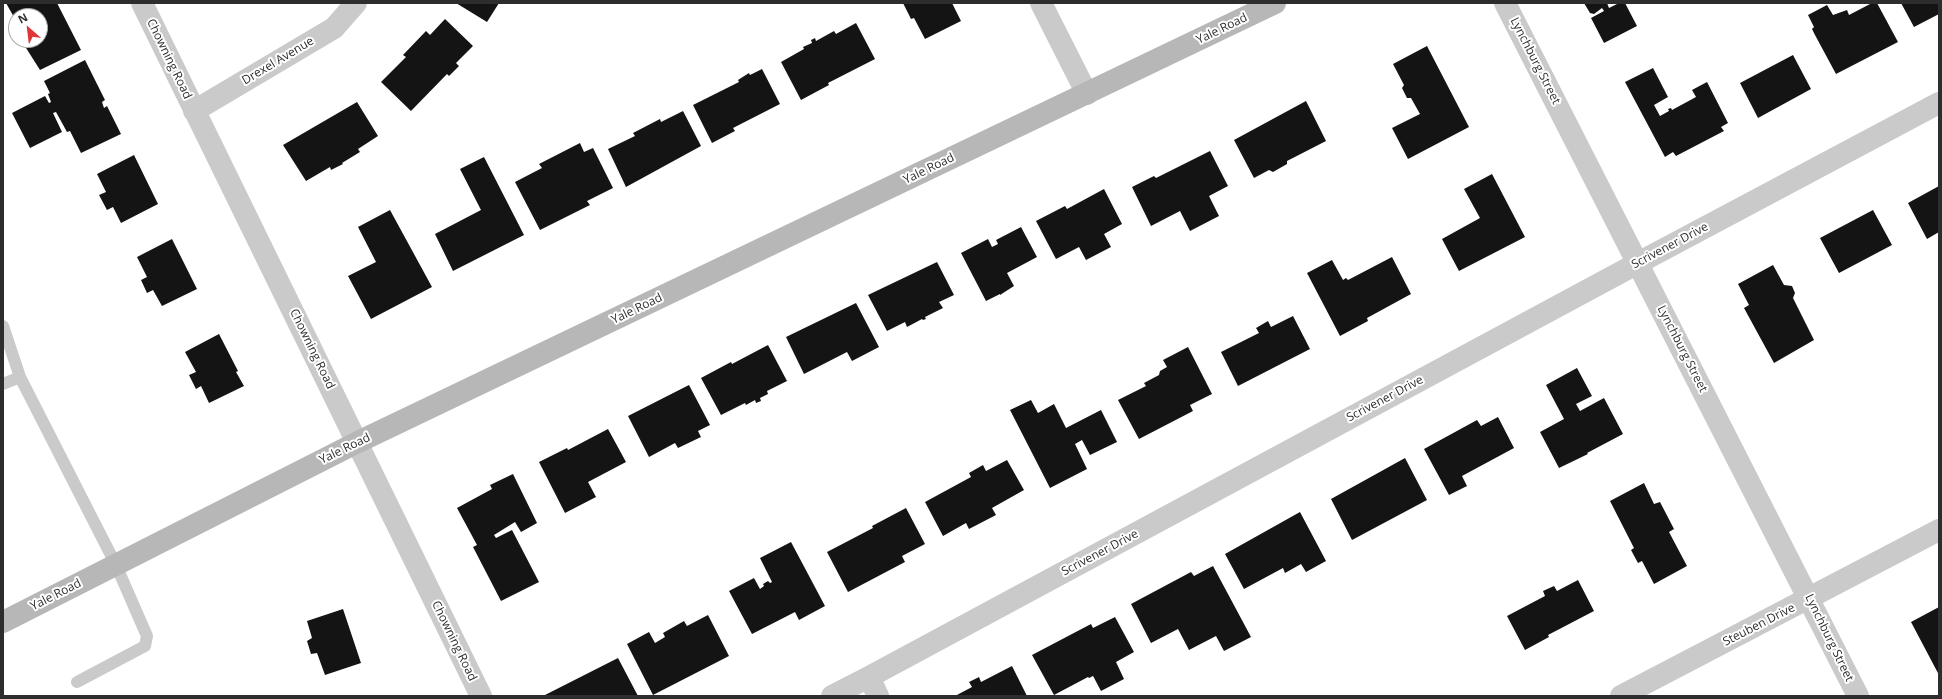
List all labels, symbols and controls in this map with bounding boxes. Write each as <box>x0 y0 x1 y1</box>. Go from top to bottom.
north arrow <box>8 8 48 48</box>
text: N <box>15 9 30 27</box>
street label: Yale Road <box>1194 10 1250 48</box>
street label: Lynchburg Street <box>1507 15 1563 107</box>
street label: Chowning Road <box>143 17 195 101</box>
street label: Drexel Avenue <box>239 34 317 88</box>
street label: Yale Road <box>901 150 957 188</box>
street label: Scrivener Drive <box>1629 220 1711 272</box>
street label: Yale Road <box>609 290 665 328</box>
street label: Lynchburg Street <box>1654 303 1710 395</box>
street label: Chowning Road <box>286 307 338 391</box>
street label: Scrivener Drive <box>1344 373 1426 425</box>
street label: Yale Road <box>317 430 373 468</box>
street label: Scrivener Drive <box>1059 527 1141 579</box>
street label: Yale Road <box>28 576 84 614</box>
street label: Lynchburg Street <box>1802 592 1856 684</box>
street label: Chowning Road <box>428 599 480 683</box>
street label: Steuben Drive <box>1721 601 1797 649</box>

